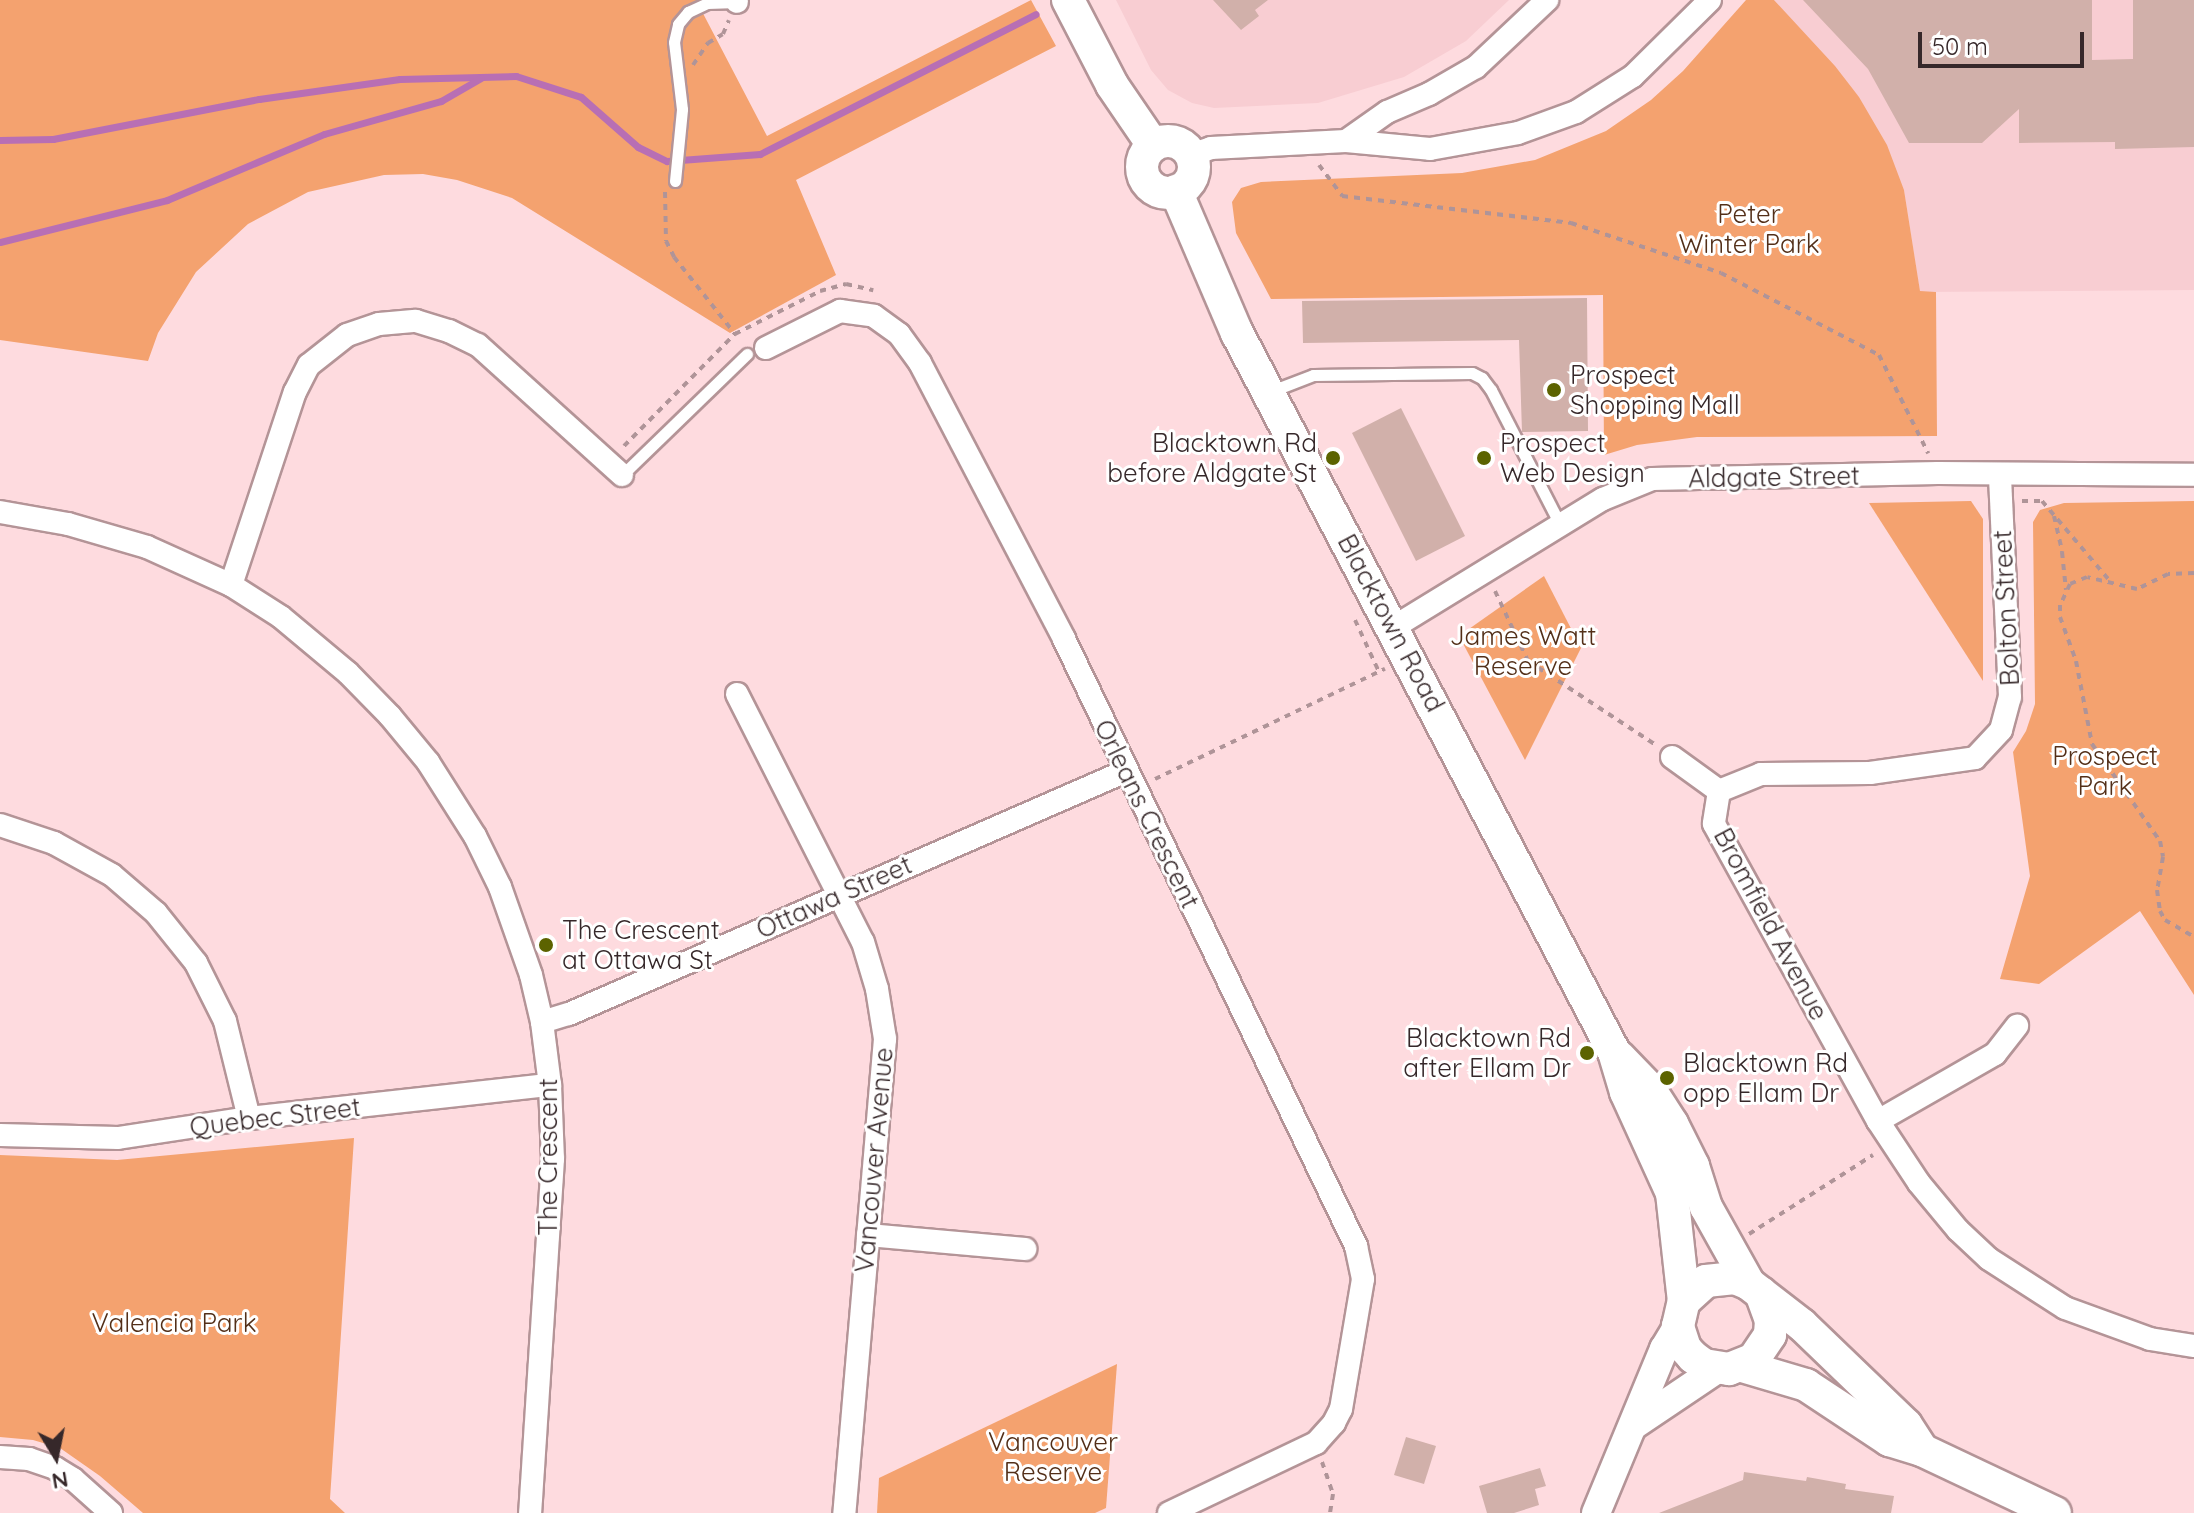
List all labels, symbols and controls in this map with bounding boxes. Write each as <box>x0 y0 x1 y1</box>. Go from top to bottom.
scale bar <box>1922 16 2088 66</box>
text: 50 m <box>1932 31 1988 61</box>
park label: Peter Winter Park <box>1678 198 1820 260</box>
place label: Prospect Shopping Mall <box>1570 359 1740 420</box>
marker: Prospect Shopping Mall <box>1545 381 1563 399</box>
place label: Blacktown Rd before Aldgate St <box>1107 427 1317 488</box>
place label: Prospect Web Design <box>1500 427 1645 488</box>
marker: Blacktown Rd before Aldgate St <box>1324 449 1342 467</box>
marker: Prospect Web Design <box>1475 449 1493 467</box>
street label: Aldgate Street <box>1688 460 1860 494</box>
street label: Blacktown Road <box>1331 529 1451 717</box>
street label: Bolton Street <box>1986 529 2026 687</box>
park label: James Watt Reserve <box>1450 620 1596 682</box>
street label: Orleans Crescent <box>1088 715 1206 913</box>
park label: Prospect Park <box>2052 740 2158 802</box>
street label: Bromfield Avenue <box>1707 823 1835 1025</box>
street label: Ottawa Street <box>752 849 916 945</box>
place label: The Crescent at Ottawa St <box>562 914 720 976</box>
marker: The Crescent at Ottawa St <box>537 936 555 954</box>
place label: Blacktown Rd after Ellam Dr <box>1403 1022 1571 1084</box>
marker: Blacktown Rd after Ellam Dr <box>1578 1044 1596 1062</box>
street label: Vancouver Avenue <box>849 1046 899 1274</box>
place label: Blacktown Rd opp Ellam Dr <box>1683 1047 1848 1108</box>
marker: Blacktown Rd opp Ellam Dr <box>1658 1069 1676 1087</box>
street label: The Crescent <box>532 1078 564 1236</box>
street label: Quebec Street <box>188 1091 362 1143</box>
park label: Valencia Park <box>91 1307 257 1339</box>
north arrow <box>16 1417 96 1497</box>
park label: Vancouver Reserve <box>988 1426 1118 1488</box>
text: N <box>50 1465 71 1496</box>

